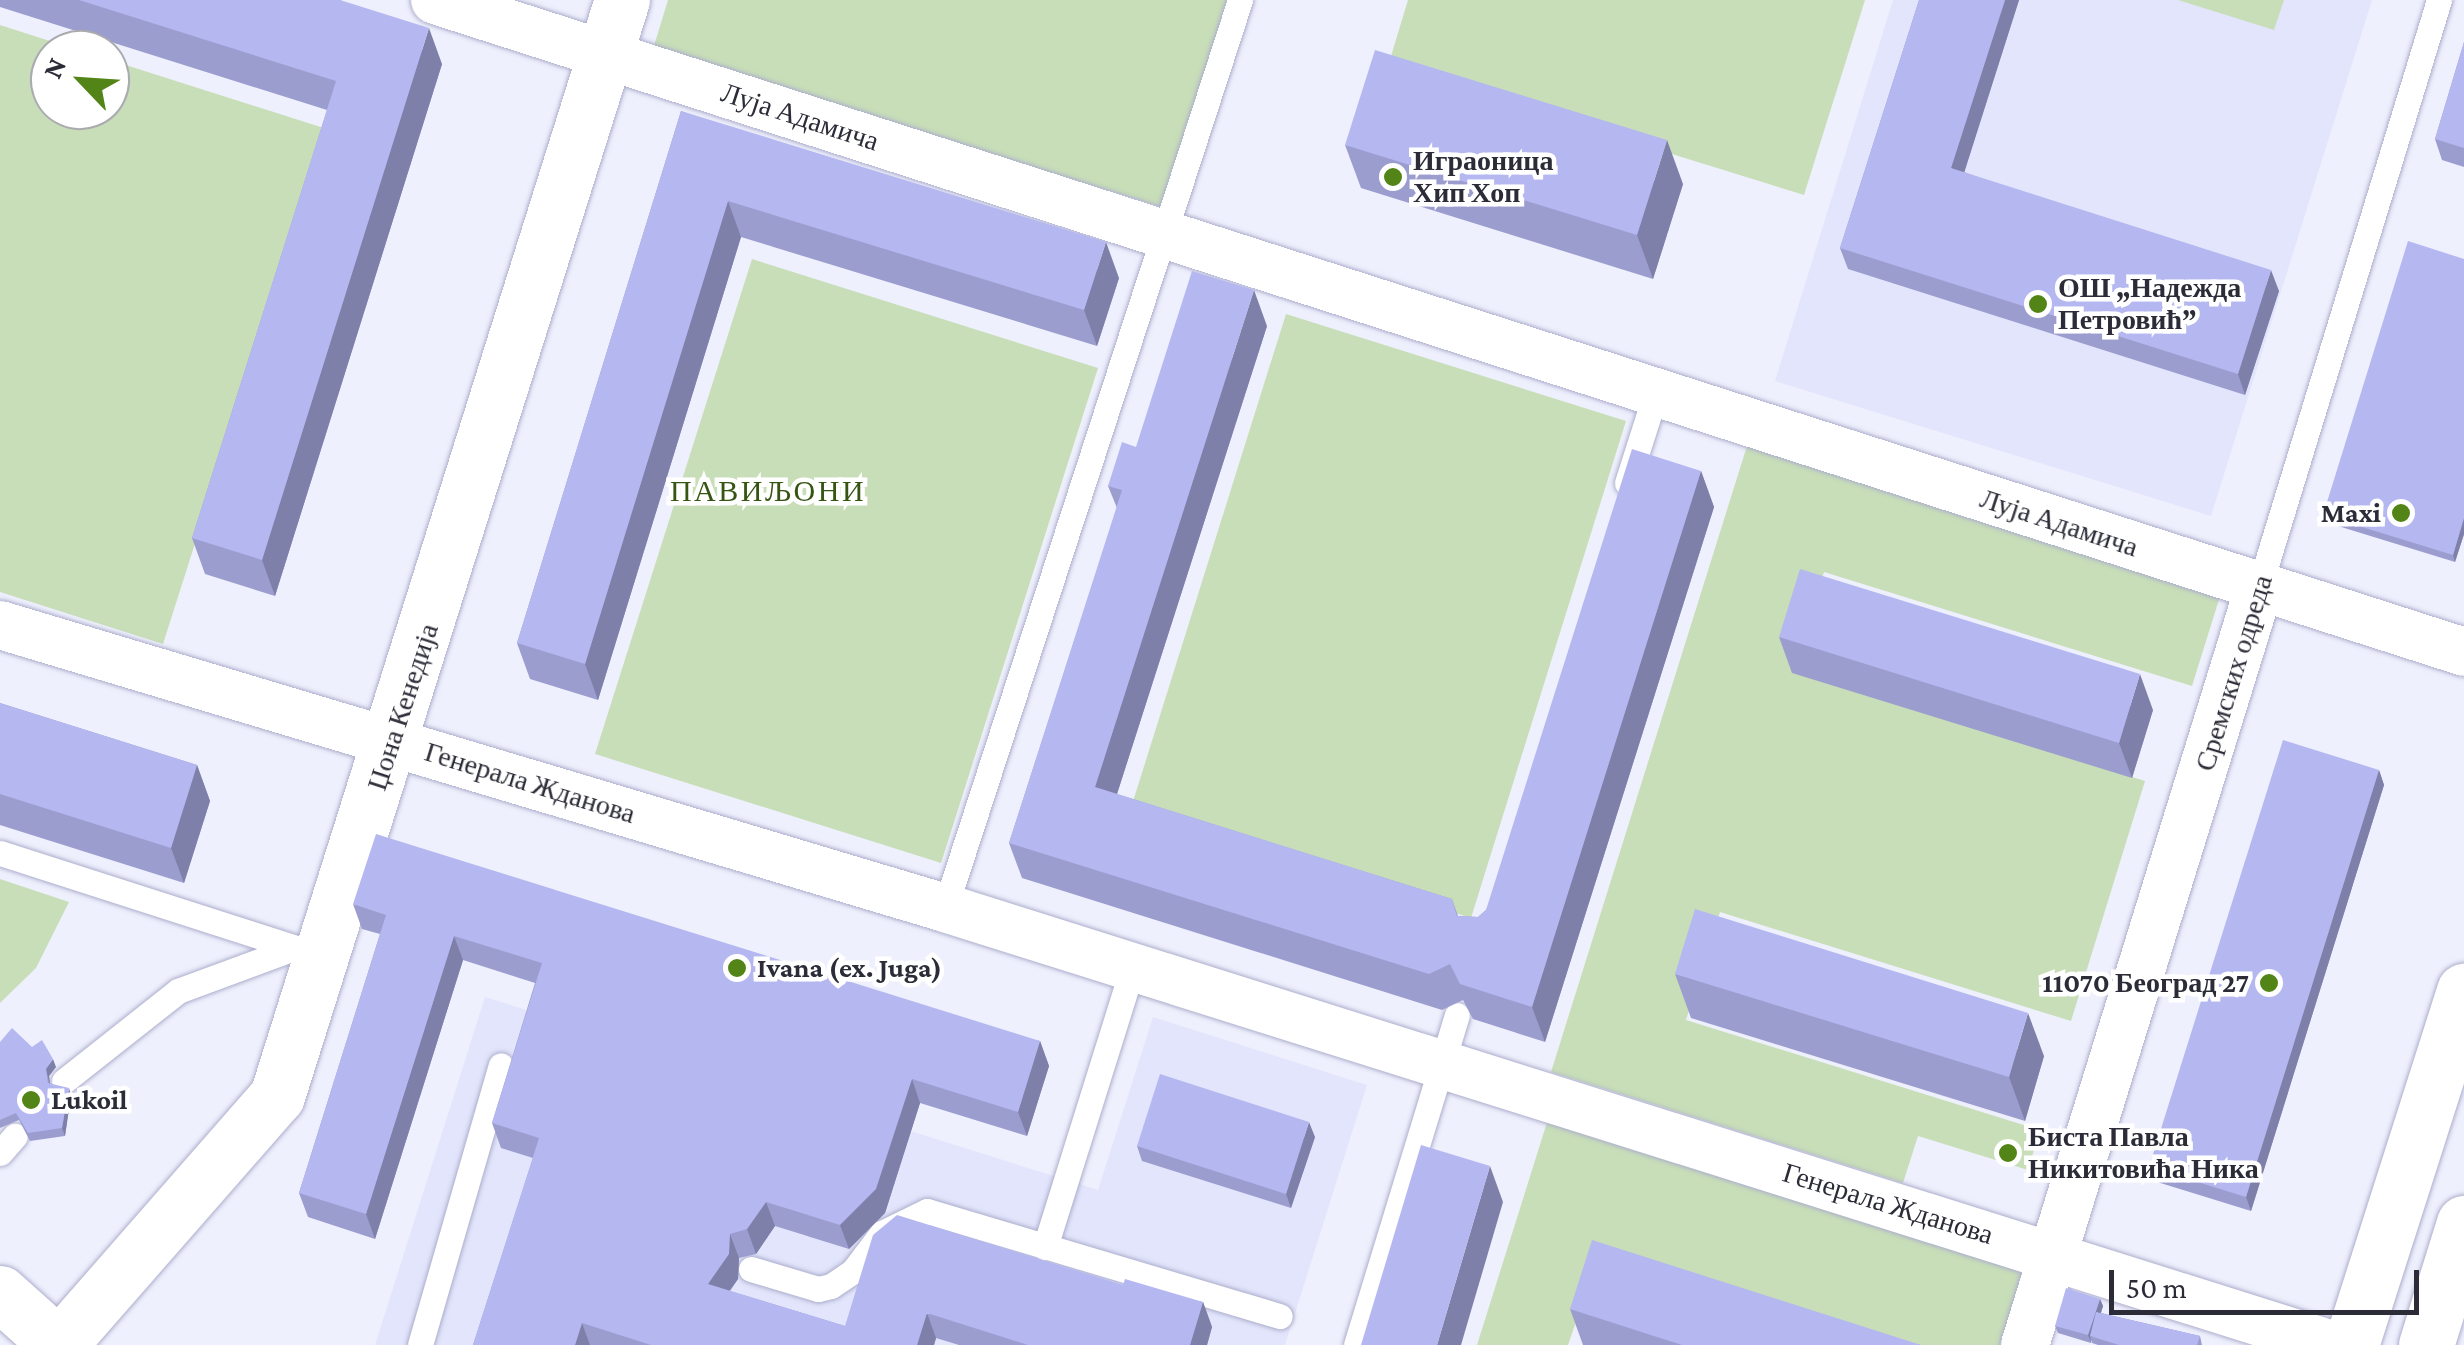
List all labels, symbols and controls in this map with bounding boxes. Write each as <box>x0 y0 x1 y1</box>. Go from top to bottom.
north arrow <box>30 30 130 130</box>
text: N <box>36 53 72 83</box>
street label: Луја Адамича <box>717 76 883 158</box>
place label: Играоница Хип Хоп <box>1413 144 1553 210</box>
marker: Играоница Хип Хоп <box>1382 166 1404 188</box>
place label: ОШ „Надежда Петровић” <box>2058 271 2241 337</box>
marker: ОШ „Надежда Петровић” <box>2027 293 2049 315</box>
district label: ПАВИЉОНИ <box>670 473 866 509</box>
street label: Луја Адамича <box>1976 482 2142 564</box>
place label: Maxi <box>2321 496 2381 530</box>
marker: Maxi <box>2390 502 2412 524</box>
street label: Сремских одреда <box>2188 571 2280 775</box>
street label: Џона Кенедија <box>360 619 446 795</box>
street label: Генерала Жданова <box>421 735 639 831</box>
place label: Ivana (ex. Juga) <box>757 951 942 985</box>
marker: Ivana (ex. Juga) <box>726 957 748 979</box>
place label: 11070 Београд 27 <box>2042 966 2249 1000</box>
marker: 11070 Београд 27 <box>2258 972 2280 994</box>
place label: Lukoil <box>51 1083 127 1117</box>
marker: Lukoil <box>20 1089 42 1111</box>
place label: Биста Павла Никитовића Ника <box>2028 1120 2259 1186</box>
marker: Биста Павла Никитовића Ника <box>1997 1142 2019 1164</box>
street label: Генерала Жданова <box>1779 1156 1997 1252</box>
scale bar <box>2114 1250 2424 1312</box>
text: 50 m <box>2126 1271 2187 1304</box>

